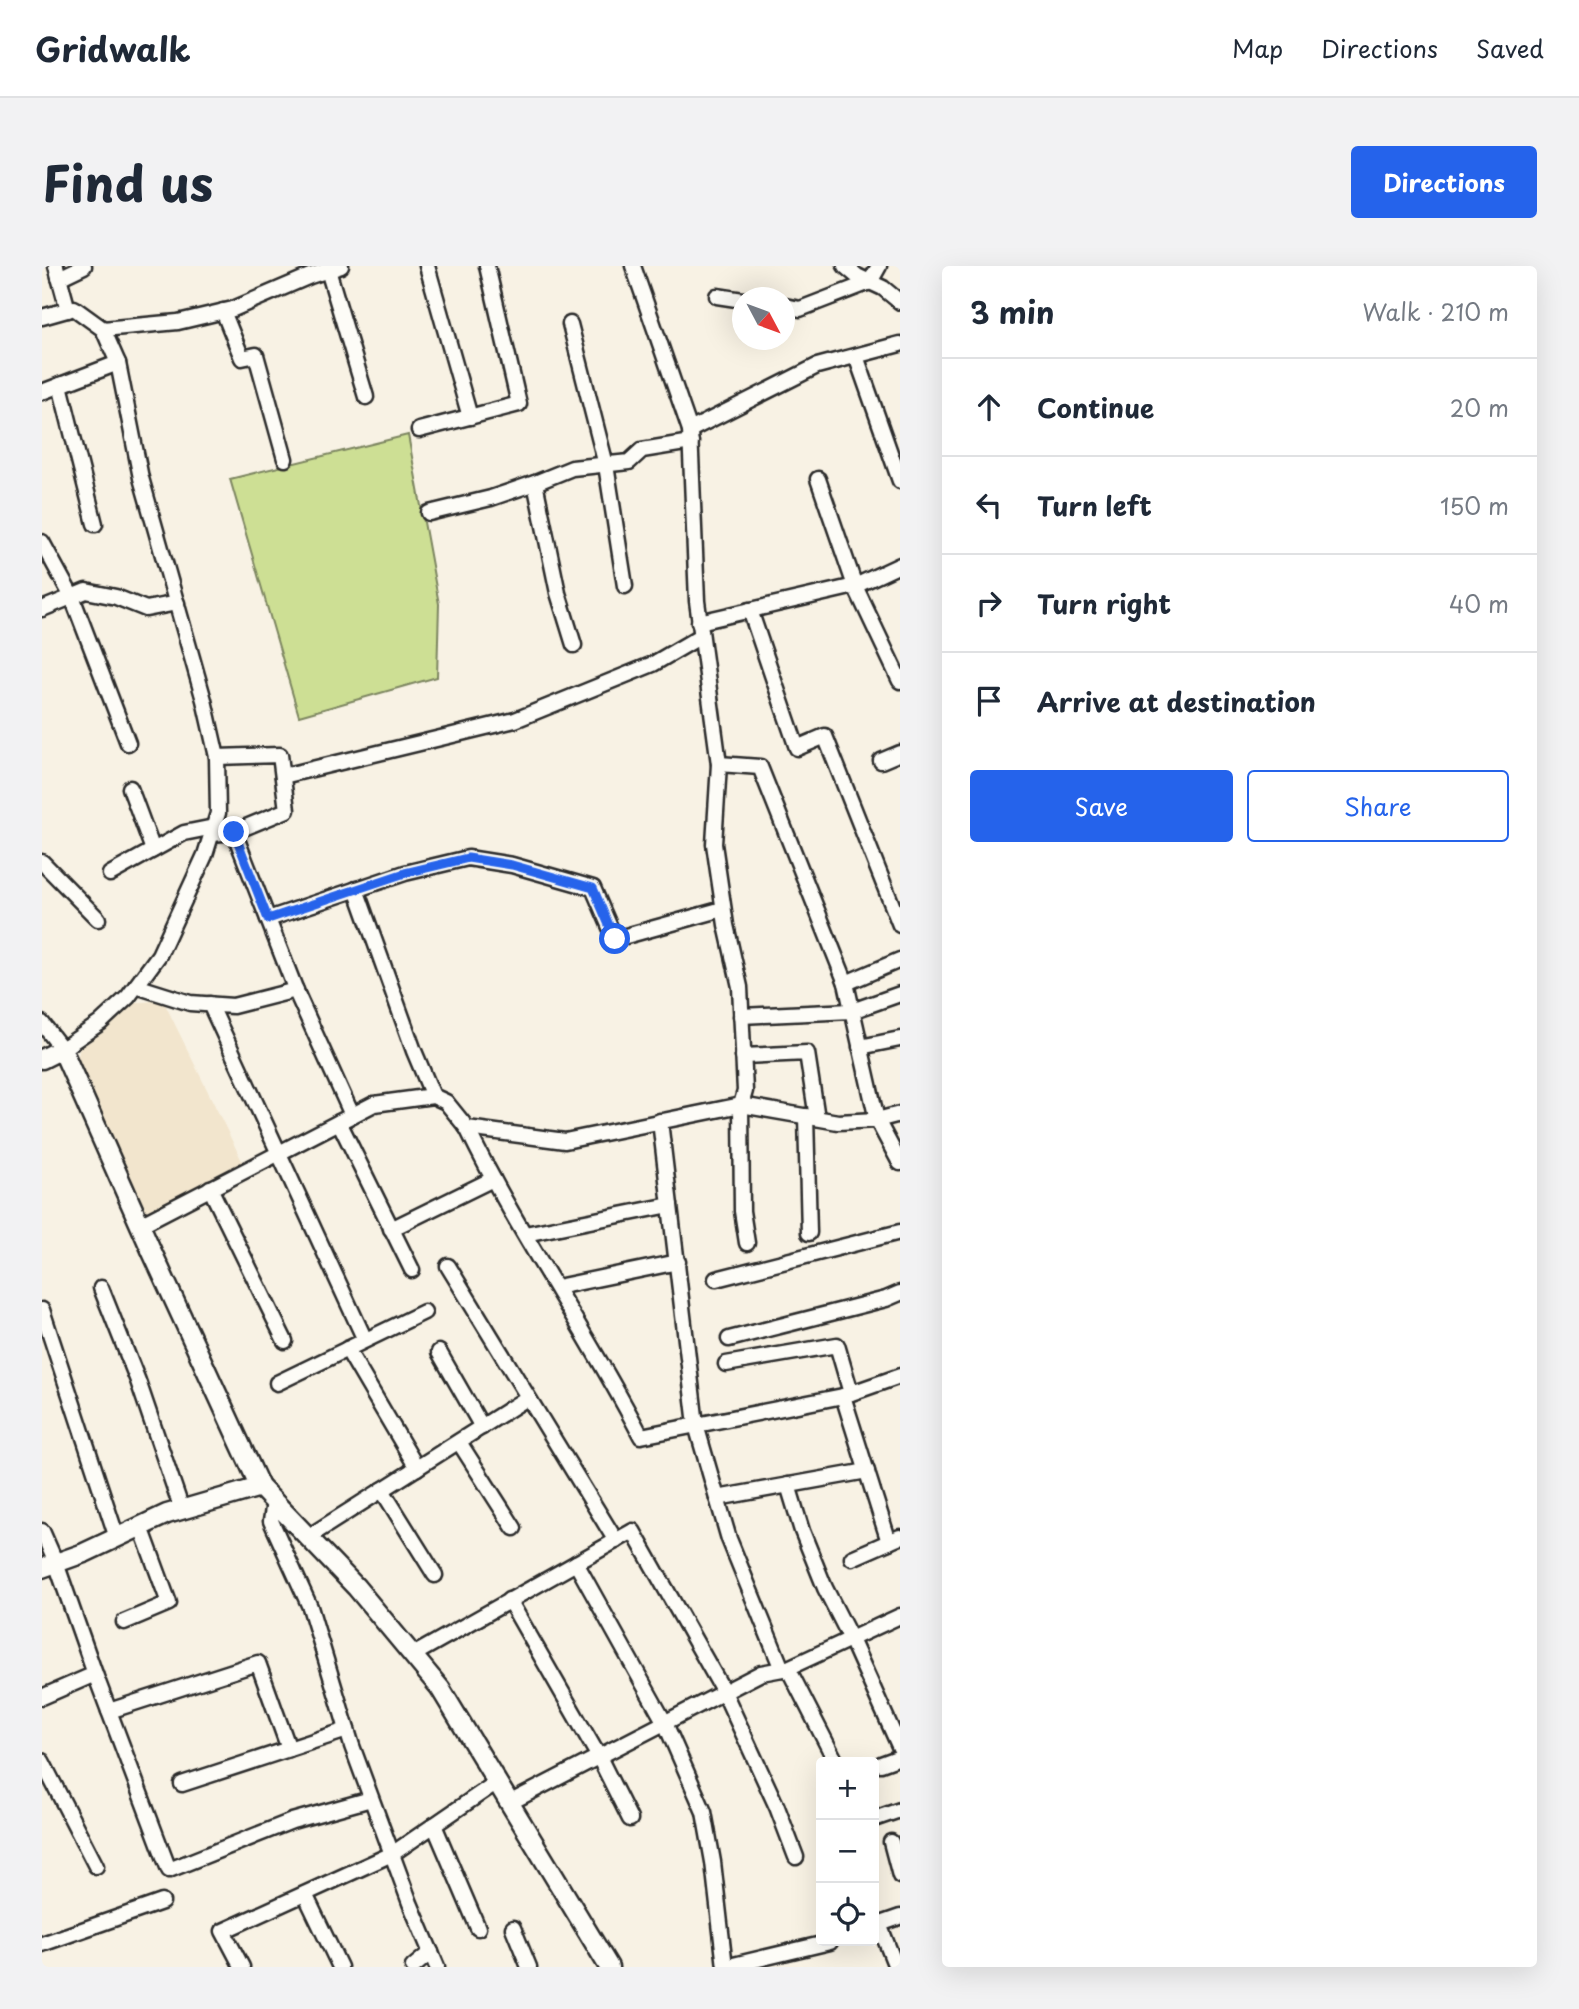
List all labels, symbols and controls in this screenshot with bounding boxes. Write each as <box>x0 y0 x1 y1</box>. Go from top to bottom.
text: Gridwalk <box>35 23 191 73</box>
text: Map <box>1232 30 1283 66</box>
text: Directions <box>1321 30 1438 66</box>
text: Saved <box>1476 30 1544 66</box>
text: Find us <box>42 145 213 219</box>
button: Directions <box>1351 146 1537 218</box>
north arrow <box>732 287 795 350</box>
text: 3 min <box>970 289 1055 334</box>
text: Walk · 210 m <box>1362 294 1509 329</box>
icon: ahead <box>970 388 1008 426</box>
text: Continue <box>1037 388 1154 427</box>
text: 20 m <box>1450 390 1509 425</box>
icon: left <box>970 486 1008 524</box>
text: Turn left <box>1037 486 1152 525</box>
text: 150 m <box>1440 488 1509 523</box>
icon: right <box>970 584 1008 622</box>
text: Turn right <box>1037 584 1171 623</box>
text: 40 m <box>1449 586 1509 621</box>
icon: arrive <box>970 682 1008 720</box>
text: Arrive at destination <box>1037 682 1316 721</box>
button: Save <box>970 770 1233 842</box>
button: Share <box>1247 770 1509 842</box>
route end <box>218 816 249 847</box>
route start <box>599 923 630 954</box>
map controls <box>816 1757 879 1946</box>
button: + <box>816 1757 879 1820</box>
button: − <box>816 1820 879 1883</box>
button: locate <box>816 1883 879 1946</box>

